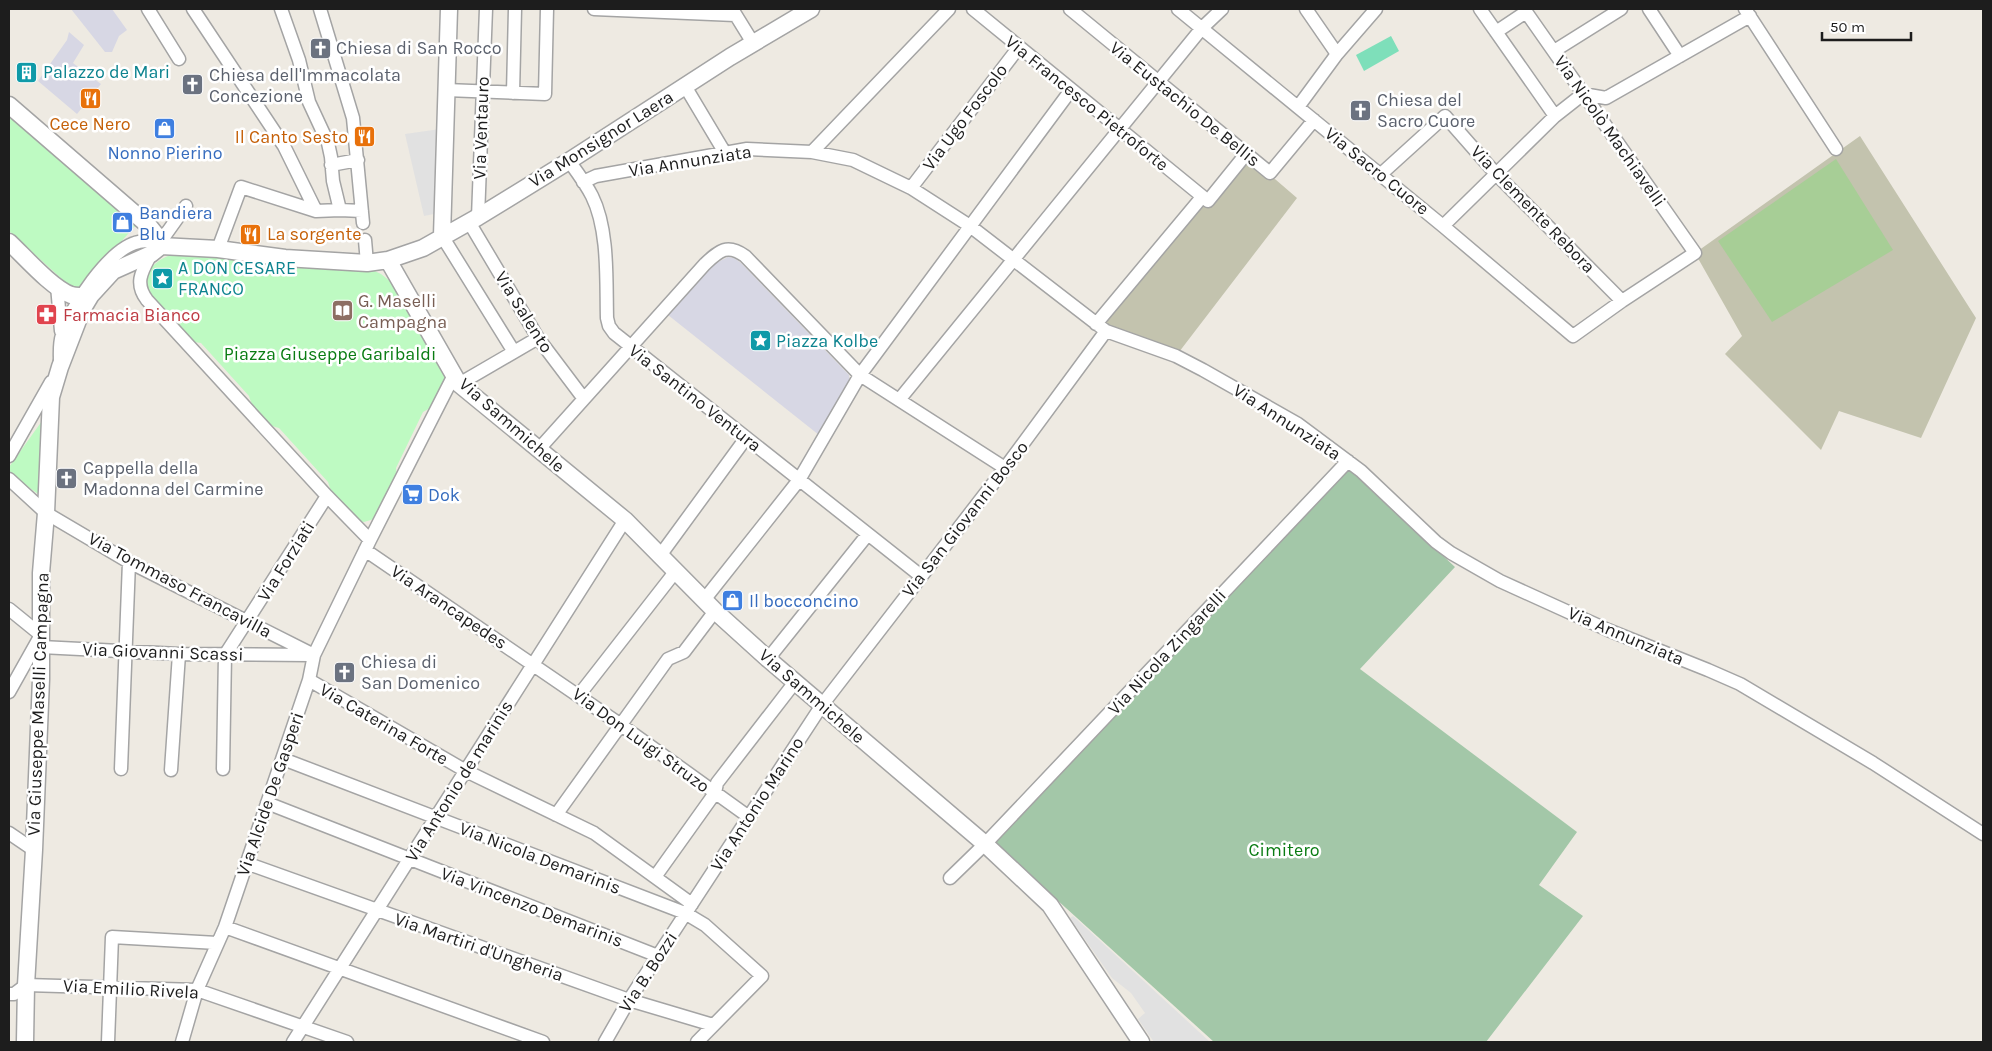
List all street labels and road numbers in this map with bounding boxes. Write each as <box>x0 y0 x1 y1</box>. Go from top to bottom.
street label: Via Francesco Pietroforte <box>1001 30 1173 176</box>
street label: Via Eustachio De Bellis <box>1105 37 1265 171</box>
street label: Via Nicolò Machiavelli <box>1549 51 1671 211</box>
street label: Via Ugo Foscolo <box>918 59 1012 175</box>
street label: Via Ventauro <box>468 76 494 180</box>
street label: Via Monsignor Laera <box>525 86 677 192</box>
street label: Via Sacro Cuore <box>1320 122 1434 220</box>
street label: Via Annunziata <box>627 140 753 182</box>
street label: Via Clemente Rebora <box>1466 140 1600 278</box>
street label: Via Salento <box>490 267 558 357</box>
street label: Via Santino Ventura <box>624 339 766 457</box>
street label: Via Sammichele <box>455 373 569 477</box>
street label: Via Annunziata <box>1229 379 1345 465</box>
street label: Via San Giovanni Bosco <box>897 436 1033 602</box>
street label: Via Forziati <box>253 517 319 605</box>
street label: Via Tommaso Francavilla <box>85 527 275 643</box>
street label: Via Arancapedes <box>387 560 511 654</box>
street label: Via Giuseppe Maselli Campagna <box>22 572 54 836</box>
street label: Via Nicola Zingarelli <box>1103 585 1231 719</box>
street label: Via Annunziata <box>1565 602 1687 670</box>
street label: Via Giovanni Scassi <box>82 638 244 666</box>
street label: Via Sammichele <box>755 644 869 748</box>
street label: Via Caterina Forte <box>316 678 452 770</box>
street label: Via Don Luigi Struzo <box>568 683 714 797</box>
street label: Via Antonio de marinis <box>400 696 518 866</box>
street label: Via Alcide De Gasperi <box>232 709 308 879</box>
street label: Via Antonio Marino <box>705 733 809 875</box>
street label: Via Nicola Demarinis <box>456 817 624 899</box>
street label: Via Vincenzo Demarinis <box>438 862 626 952</box>
street label: Via Martiri d'Ungheria <box>392 908 566 986</box>
street label: Via B. Bozzi <box>614 928 682 1016</box>
street label: Via Emilio Rivela <box>62 974 200 1004</box>

